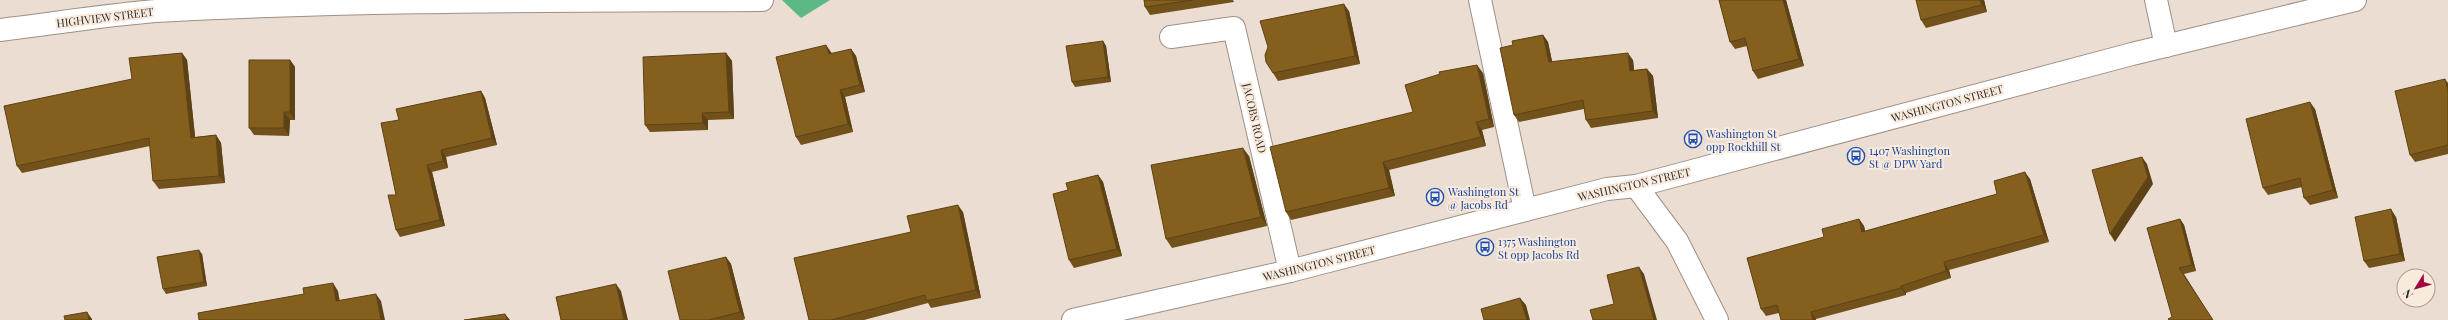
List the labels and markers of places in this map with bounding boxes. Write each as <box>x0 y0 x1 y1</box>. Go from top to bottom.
place label: Washington St opp Rockhill St <box>1705 126 1780 154</box>
bus stop icon: Washington St opp Rockhill St <box>1683 129 1703 149</box>
place label: 1407 Washington St @ DPW Yard <box>1869 143 1951 171</box>
bus stop icon: 1407 Washington St @ DPW Yard <box>1846 146 1866 166</box>
place label: Washington St @ Jacobs Rd <box>1447 184 1519 212</box>
bus stop icon: Washington St @ Jacobs Rd <box>1425 187 1445 207</box>
place label: 1375 Washington St opp Jacobs Rd <box>1498 234 1580 262</box>
bus stop icon: 1375 Washington St opp Jacobs Rd <box>1475 237 1495 257</box>

